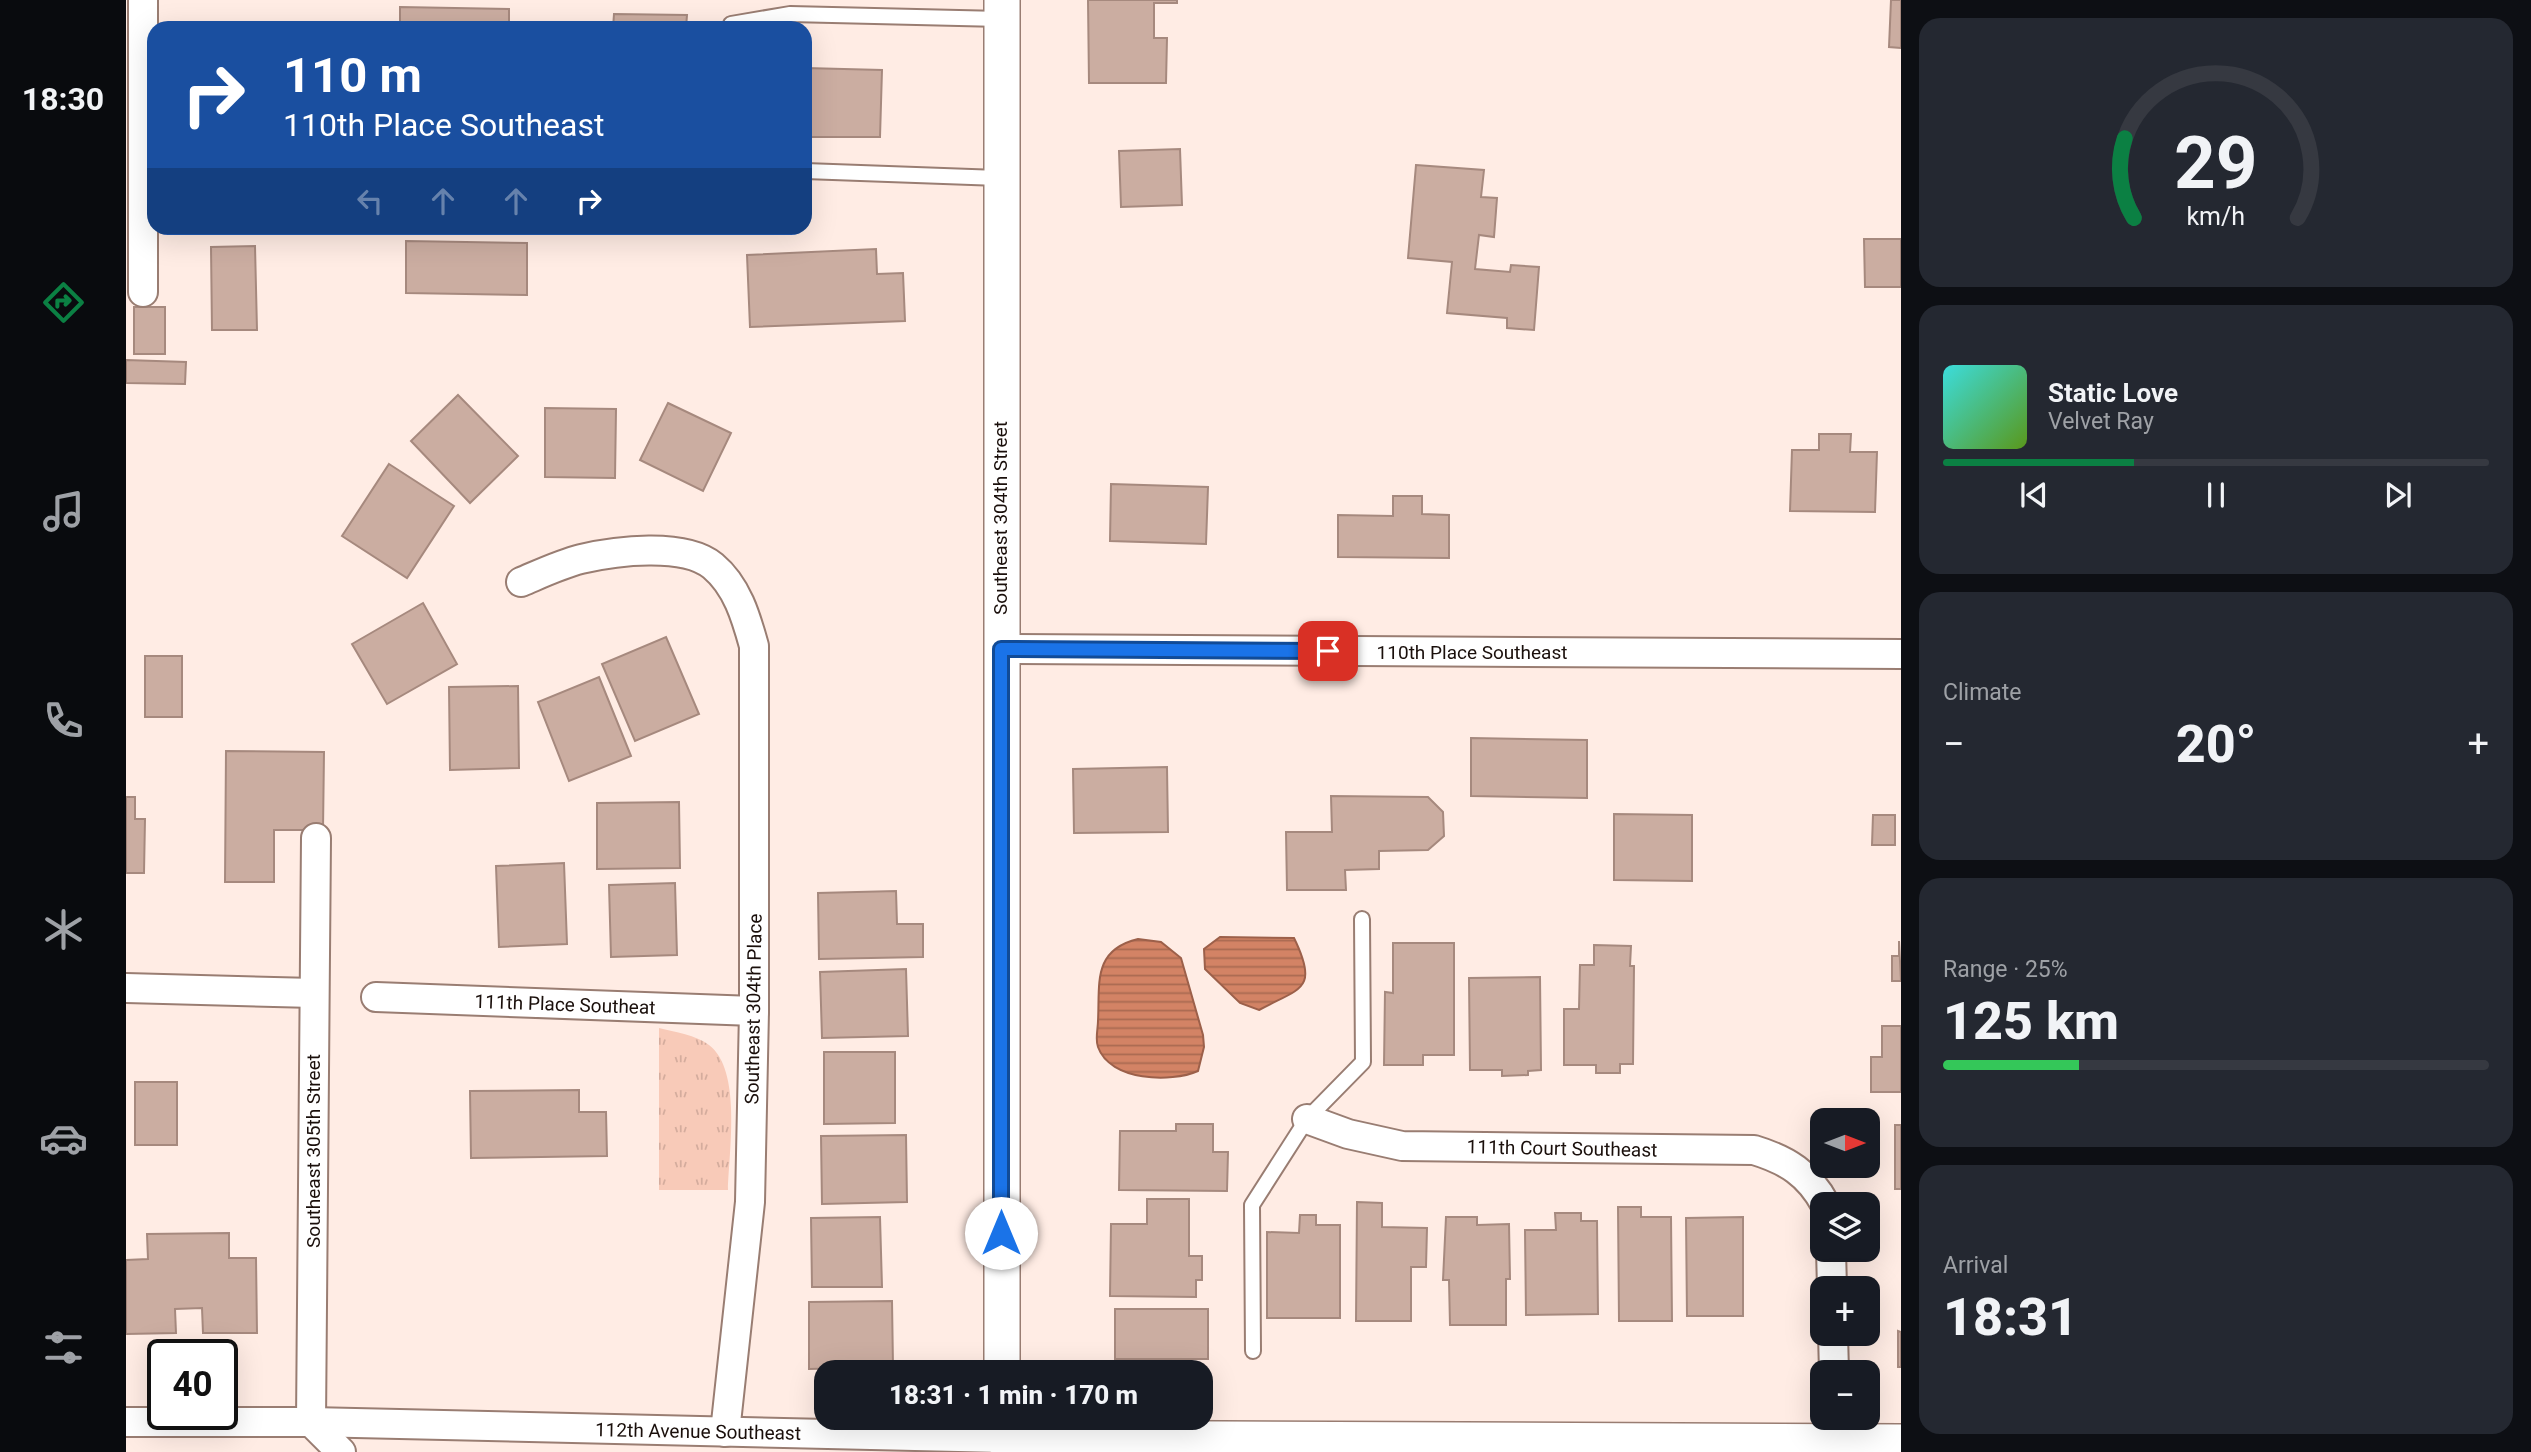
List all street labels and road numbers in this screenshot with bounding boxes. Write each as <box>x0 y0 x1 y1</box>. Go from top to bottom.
street label: Southeast 304th Street <box>989 421 1012 615</box>
street label: 110th Place Southeast <box>1377 641 1567 664</box>
street label: Southeast 304th Place <box>740 913 767 1105</box>
street label: 111th Place Southeat <box>474 990 656 1019</box>
street label: Southeast 305th Street <box>302 1054 325 1248</box>
street label: 111th Court Southeast <box>1466 1135 1657 1162</box>
street label: 112th Avenue Southeast <box>595 1418 801 1445</box>

